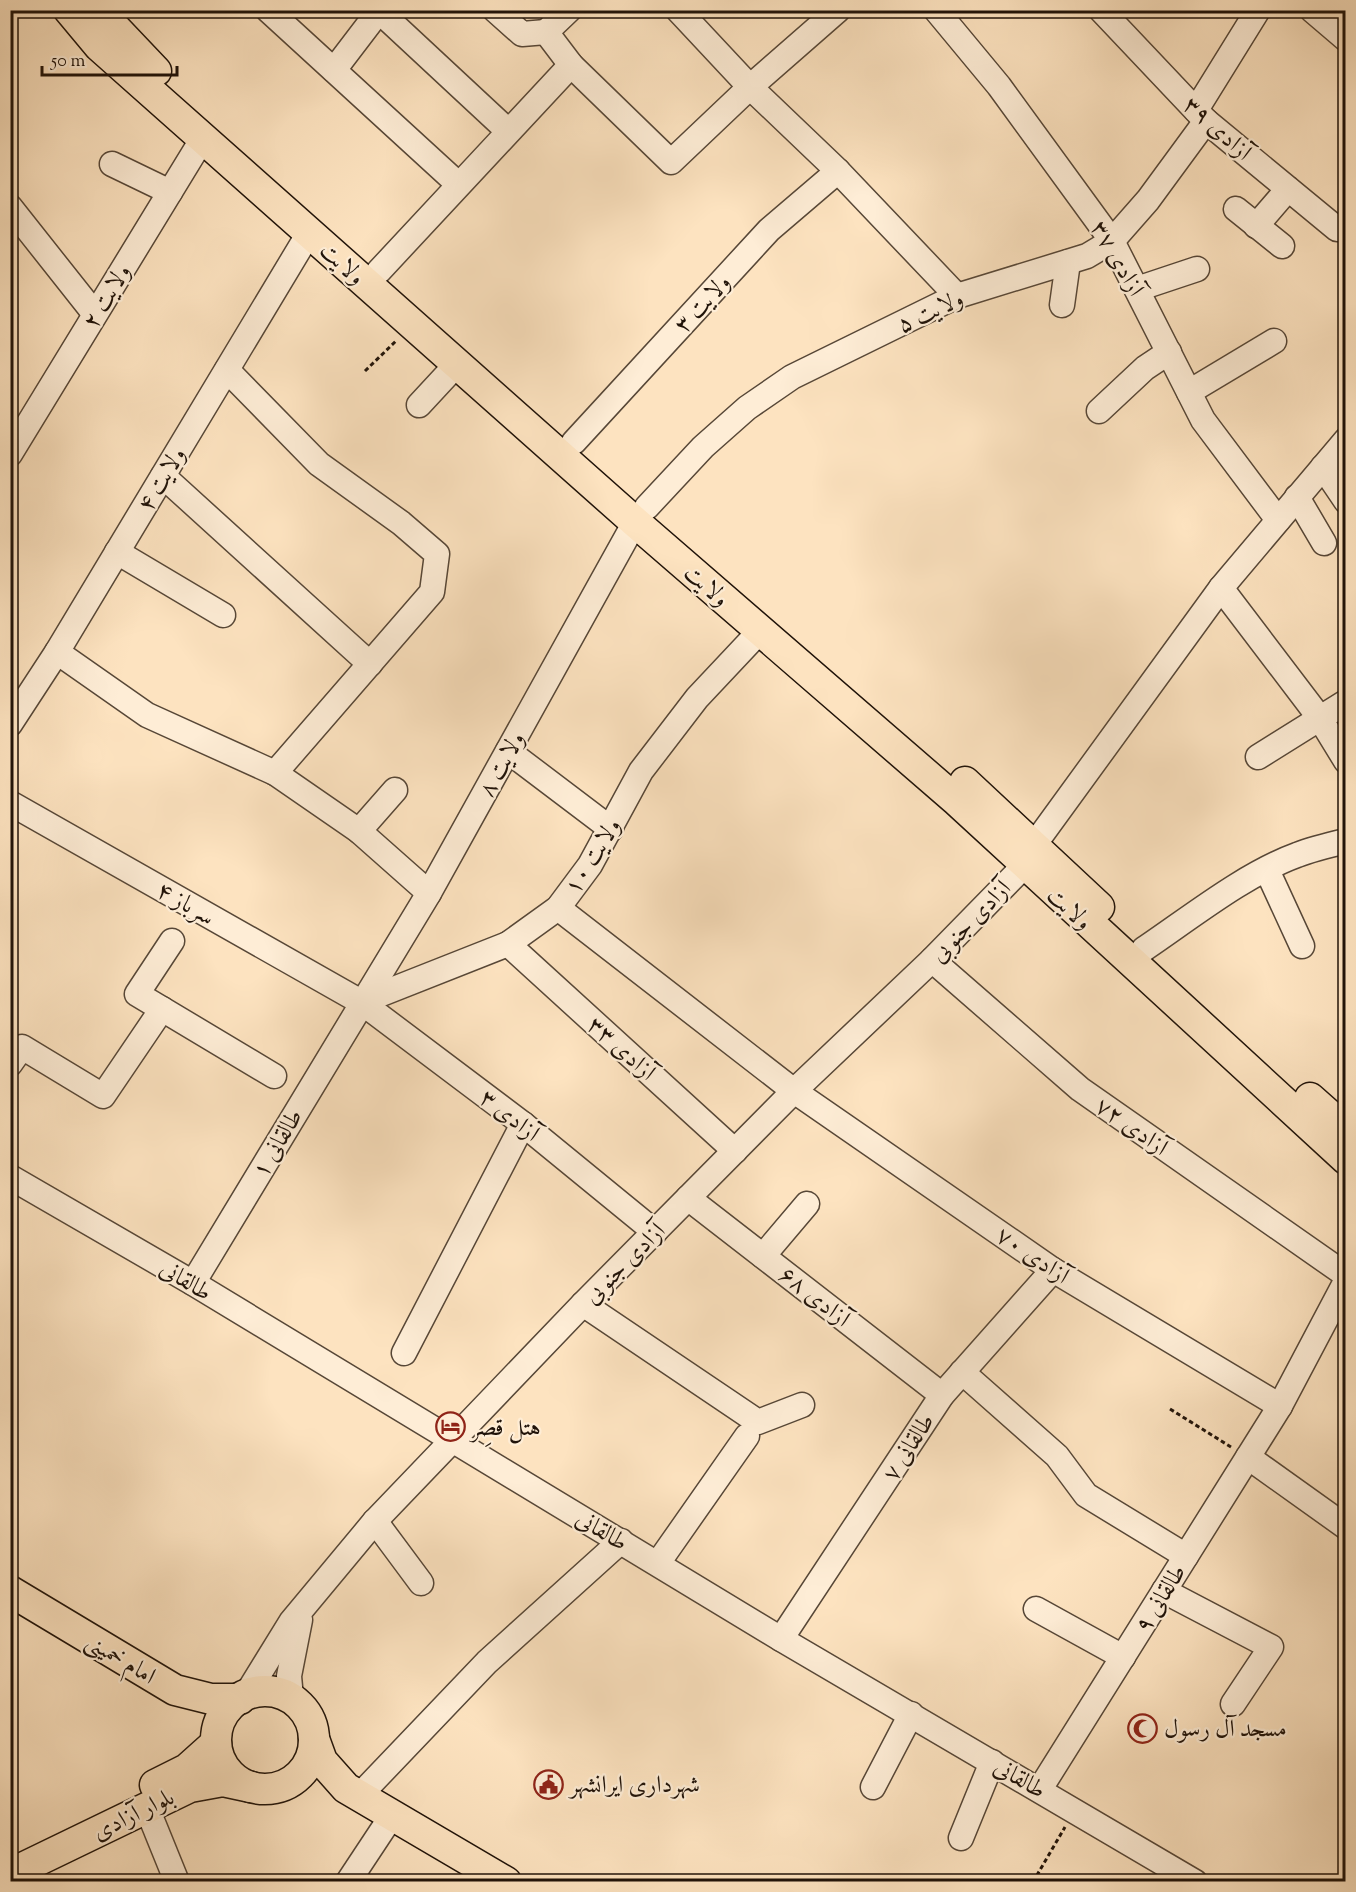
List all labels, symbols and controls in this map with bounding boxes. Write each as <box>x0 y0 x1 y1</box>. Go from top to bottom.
scale bar <box>42 39 177 77</box>
text: 50 m <box>50 49 86 75</box>
street label: آزادی ۳۹ <box>1175 89 1261 172</box>
street label: آزادی ۳۷ <box>1081 215 1153 306</box>
street label: ولایت <box>311 235 372 294</box>
street label: ولایت ۲ <box>75 258 140 336</box>
street label: ولایت ۳ <box>667 267 740 341</box>
street label: ولایت ۵ <box>892 283 970 343</box>
street label: ولایت ۴ <box>130 441 195 519</box>
street label: ولایت <box>675 557 736 616</box>
street label: ولایت ۸ <box>471 726 535 804</box>
street label: ولایت ۱۰ <box>557 813 630 902</box>
street label: آزادی جنوبی <box>923 871 1022 972</box>
street label: سرباز ۴ <box>150 874 220 935</box>
street label: ولایت <box>1038 880 1099 939</box>
street label: آزادی ۳۳ <box>579 1009 665 1092</box>
street label: آزادی ۳ <box>471 1082 548 1153</box>
street label: آزادی ۷۲ <box>1087 1090 1177 1167</box>
street label: طالقانی ۱ <box>245 1103 313 1185</box>
street label: آزادی جنوبی <box>577 1214 676 1313</box>
street label: آزادی ۷۰ <box>988 1220 1078 1295</box>
street label: طالقانی <box>152 1253 218 1311</box>
street label: آزادی ۶۸ <box>771 1259 859 1338</box>
street label: طالقانی ۷ <box>875 1408 944 1489</box>
hotel icon: هتل قصِر <box>434 1411 466 1443</box>
place label: هتل قصِر <box>468 1412 541 1447</box>
street label: طالقانی <box>568 1503 634 1561</box>
street label: طالقانی ۹ <box>1127 1558 1196 1640</box>
street label: امام خمینی <box>77 1625 162 1696</box>
mosque icon: مسجد آل رسول <box>1127 1712 1159 1744</box>
place label: مسجد آل رسول <box>1164 1713 1287 1747</box>
street label: طالقانی <box>986 1751 1052 1808</box>
public building icon: شهرداری ایرانشهر <box>533 1768 565 1800</box>
place label: شهرداری ایرانشهر <box>567 1769 700 1803</box>
street label: بلوار آزادی <box>87 1781 181 1850</box>

